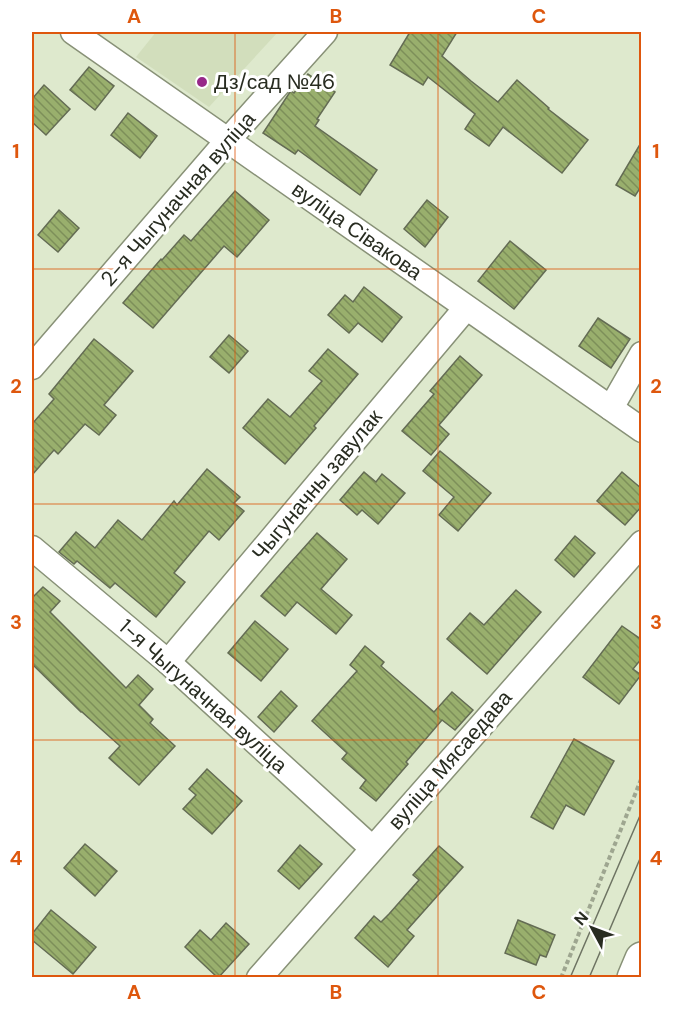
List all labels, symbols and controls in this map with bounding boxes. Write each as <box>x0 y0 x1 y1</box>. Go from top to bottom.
text: A <box>127 3 141 29</box>
text: B <box>330 3 342 29</box>
text: C <box>532 3 546 29</box>
place label: Дз/сад №46 <box>214 68 335 96</box>
marker: Дз/сад №46 <box>195 75 209 89</box>
street label: 2-я Чыгуначная вуліца <box>94 105 262 292</box>
text: 1 <box>12 138 20 164</box>
text: 1 <box>652 138 660 164</box>
street label: вуліца Сівакова <box>286 176 428 287</box>
text: 2 <box>10 373 22 399</box>
text: 2 <box>650 373 662 399</box>
street label: Чыгуначны завулак <box>246 403 389 566</box>
text: 3 <box>10 609 22 635</box>
text: 3 <box>650 609 662 635</box>
street label: 1-я Чыгуначная вуліца <box>113 613 293 779</box>
street label: вуліца Мясаедава <box>382 684 518 836</box>
text: 4 <box>10 845 23 871</box>
text: 4 <box>650 845 663 871</box>
north arrow <box>562 898 622 958</box>
text: N <box>569 907 593 930</box>
text: A <box>127 979 141 1005</box>
text: B <box>330 979 342 1005</box>
text: C <box>532 979 546 1005</box>

